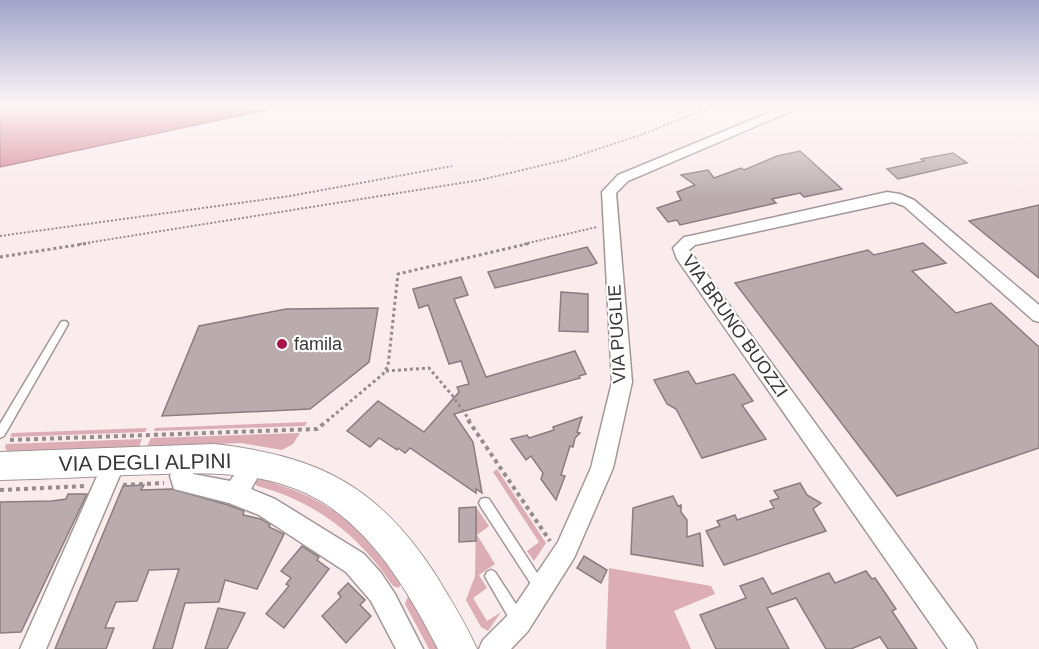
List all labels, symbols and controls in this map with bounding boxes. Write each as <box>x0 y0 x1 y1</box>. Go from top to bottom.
street label: VIA BRUNO BUOZZI <box>678 251 792 401</box>
street label: VIA PUGLIE <box>604 284 630 384</box>
place label: famila <box>294 334 343 354</box>
marker: famila <box>275 337 289 351</box>
street label: VIA DEGLI ALPINI <box>58 449 232 475</box>

